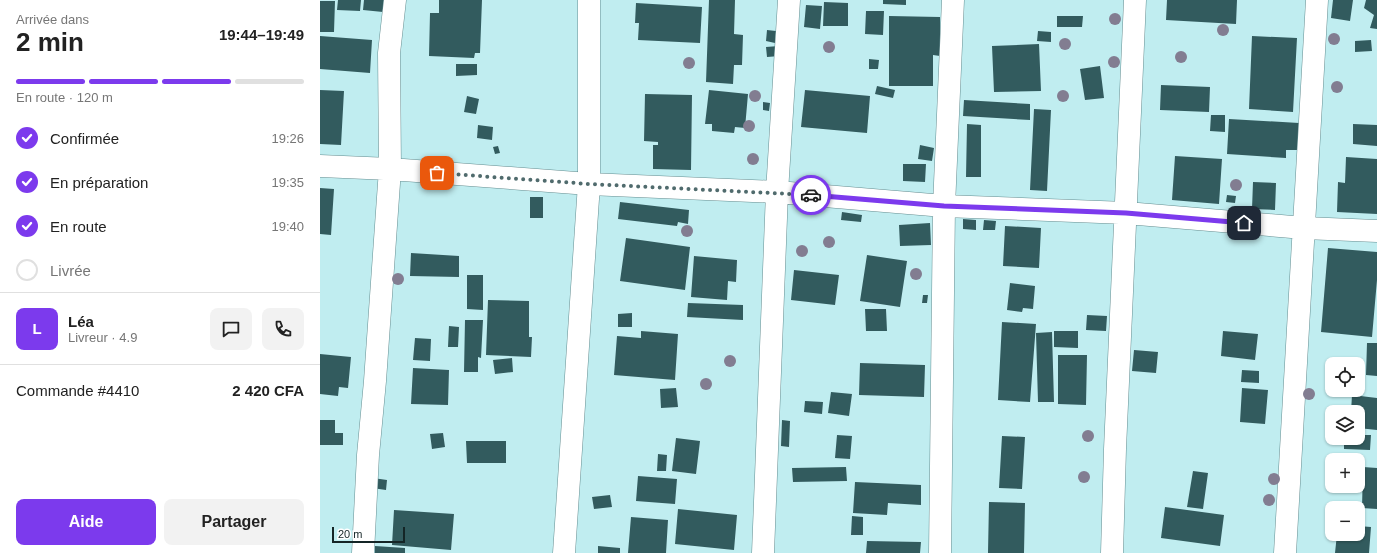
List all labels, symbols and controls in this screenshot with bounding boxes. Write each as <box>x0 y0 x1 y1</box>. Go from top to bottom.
text: Arrivée dans <box>16 12 89 27</box>
text: 19:44–19:49 <box>219 26 304 43</box>
text: 2 min <box>16 27 84 57</box>
text: En route · 120 m <box>16 90 113 105</box>
icon: check <box>16 127 38 149</box>
text: Confirmée <box>50 130 119 147</box>
text: 19:26 <box>271 131 304 146</box>
pin <box>420 156 454 190</box>
icon: bag <box>426 162 448 184</box>
icon: check <box>16 171 38 193</box>
text: En préparation <box>50 174 148 191</box>
text: 19:35 <box>271 175 304 190</box>
courier <box>791 175 831 215</box>
icon: car <box>800 184 822 206</box>
pin <box>1227 206 1261 240</box>
icon: home <box>1233 212 1255 234</box>
icon: check <box>16 215 38 237</box>
text: En route <box>50 218 107 235</box>
text: 19:40 <box>271 219 304 234</box>
text: Livrée <box>50 262 91 279</box>
button: chat <box>210 308 252 350</box>
button: phone <box>262 308 304 350</box>
text: Léa <box>68 313 94 330</box>
text: L <box>32 320 42 337</box>
text: Livreur · 4.9 <box>68 330 137 345</box>
map controls <box>1325 357 1365 541</box>
button: locate <box>1325 357 1365 397</box>
text: Commande #4410 <box>16 382 139 399</box>
text: 2 420 CFA <box>232 382 304 399</box>
button: layers <box>1325 405 1365 445</box>
button: + <box>1325 453 1365 493</box>
button: Aide <box>16 499 156 545</box>
button: Partager <box>164 499 304 545</box>
button: − <box>1325 501 1365 541</box>
scale bar <box>332 525 405 544</box>
text: 20 m <box>338 528 362 540</box>

